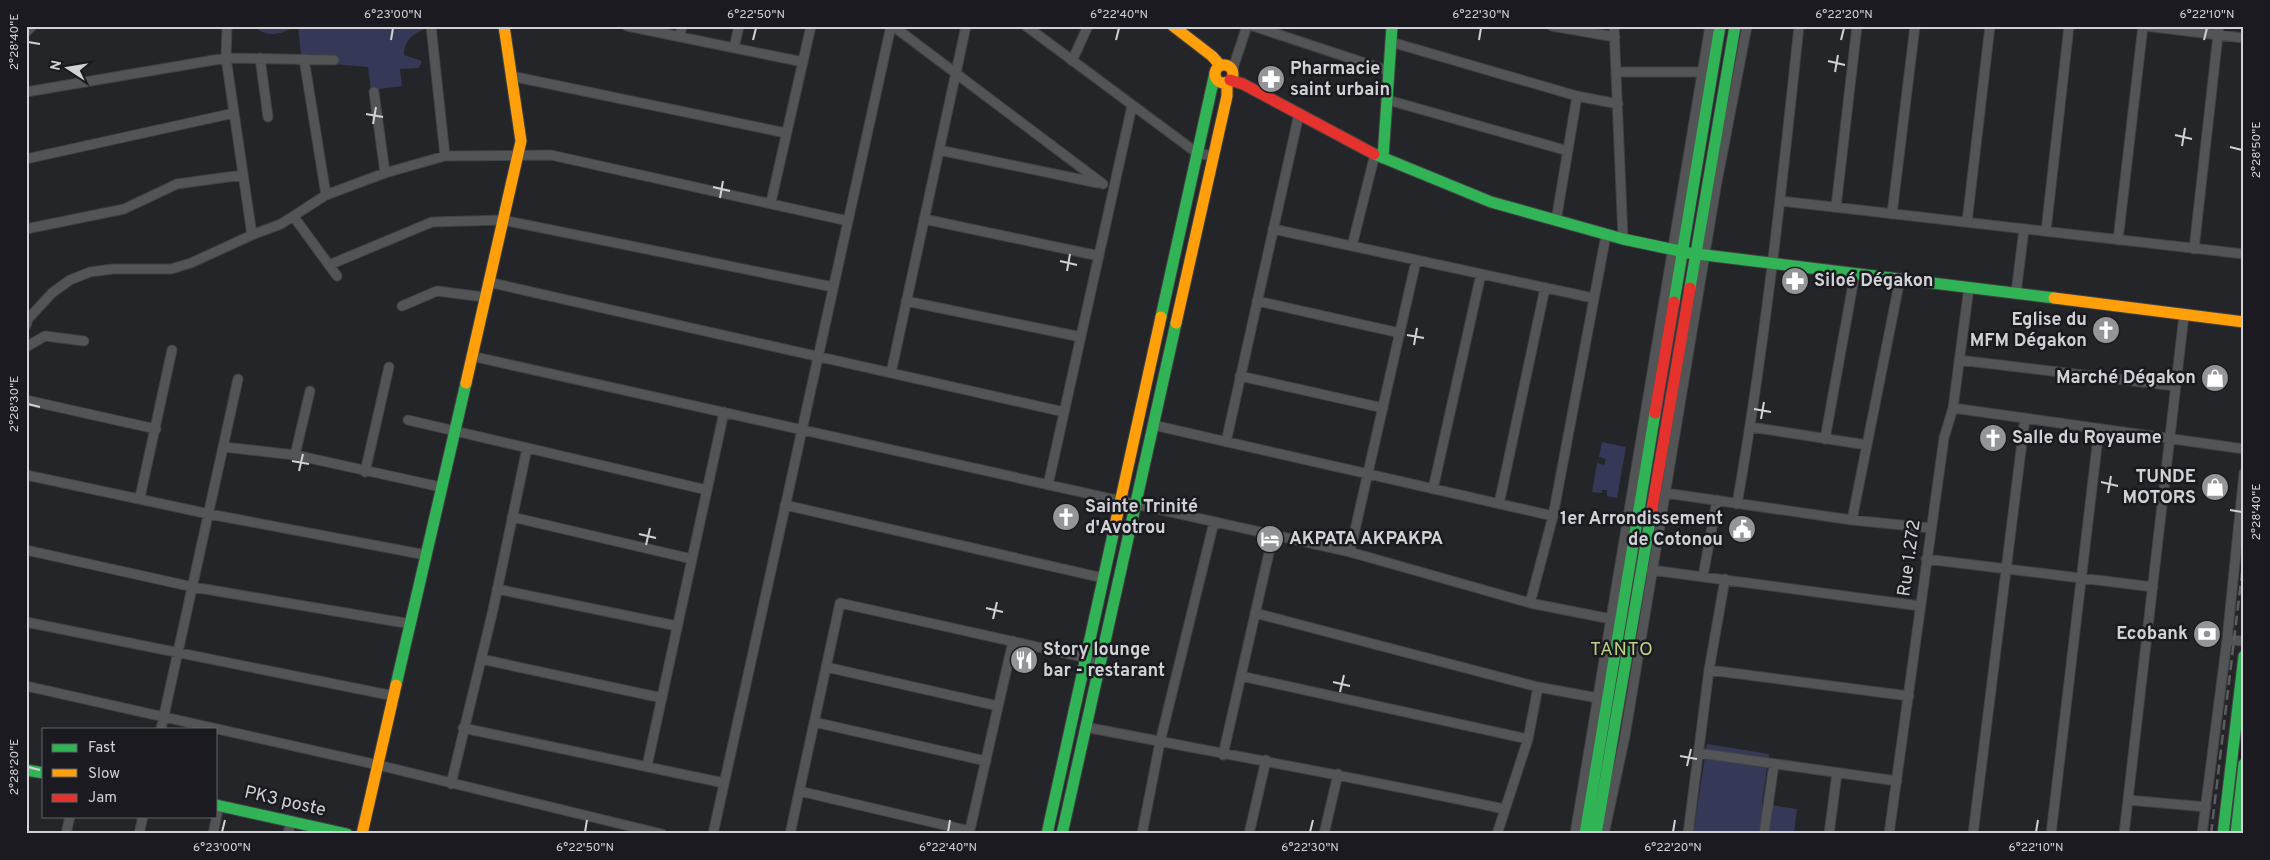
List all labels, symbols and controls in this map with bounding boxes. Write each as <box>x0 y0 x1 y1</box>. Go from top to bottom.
text: 6°23'00"N <box>364 7 422 23</box>
text: 6°22'50"N <box>727 7 785 23</box>
text: 6°22'40"N <box>1090 7 1148 23</box>
text: 6°22'30"N <box>1452 7 1510 23</box>
text: 6°22'20"N <box>1815 7 1873 23</box>
text: 6°22'10"N <box>2180 7 2234 23</box>
text: 2°28'40"E <box>7 14 23 70</box>
north arrow <box>42 42 92 92</box>
place label: Pharmacie saint urbain <box>1290 58 1390 102</box>
text: N <box>47 59 66 72</box>
pharmacy icon: Pharmacie saint urbain <box>1256 64 1286 94</box>
text: 2°28'50"E <box>2249 122 2265 178</box>
pharmacy icon: Siloé Dégakon <box>1780 266 1810 296</box>
place label: Siloé Dégakon <box>1814 270 1934 293</box>
place label: Eglise du MFM Dégakon <box>1970 309 2087 353</box>
church icon: Eglise du MFM Dégakon <box>2091 315 2121 345</box>
shop icon: Marché Dégakon <box>2200 363 2230 393</box>
place label: Marché Dégakon <box>2056 367 2196 390</box>
text: 2°28'30"E <box>7 376 23 432</box>
church icon: Salle du Royaume <box>1978 423 2008 453</box>
place label: Salle du Royaume <box>2012 427 2162 450</box>
place label: TUNDE MOTORS <box>2123 466 2196 510</box>
shop icon: TUNDE MOTORS <box>2200 472 2230 502</box>
text: 2°28'40"E <box>2249 484 2265 540</box>
place label: Sainte Trinité d'Avotrou <box>1085 496 1198 540</box>
church icon: Sainte Trinité d'Avotrou <box>1051 502 1081 532</box>
place label: 1er Arrondissement de Cotonou <box>1560 508 1723 552</box>
public building icon: 1er Arrondissement de Cotonou <box>1727 514 1757 544</box>
street label: Rue 1.272 <box>1893 518 1927 598</box>
hotel icon: AKPATA AKPAKPA <box>1255 524 1285 554</box>
place label: AKPATA AKPAKPA <box>1289 528 1443 551</box>
bank icon: Ecobank <box>2192 619 2222 649</box>
place label: Ecobank <box>2116 623 2188 646</box>
district label: TANTO <box>1590 638 1654 662</box>
place label: Story lounge bar - restarant <box>1043 639 1165 683</box>
restaurant icon: Story lounge bar - restarant <box>1009 645 1039 675</box>
legend <box>42 728 218 818</box>
text: 2°28'20"E <box>7 739 23 795</box>
text: Fast <box>88 739 116 758</box>
text: Slow <box>88 765 120 784</box>
street label: PK3 poste <box>242 781 328 823</box>
text: Jam <box>88 789 117 808</box>
text: 6°23'00"N <box>193 840 251 856</box>
text: 6°22'50"N <box>556 840 614 856</box>
text: 6°22'40"N <box>919 840 977 856</box>
text: 6°22'30"N <box>1281 840 1339 856</box>
text: 6°22'20"N <box>1644 840 1702 856</box>
text: 6°22'10"N <box>2009 840 2063 856</box>

